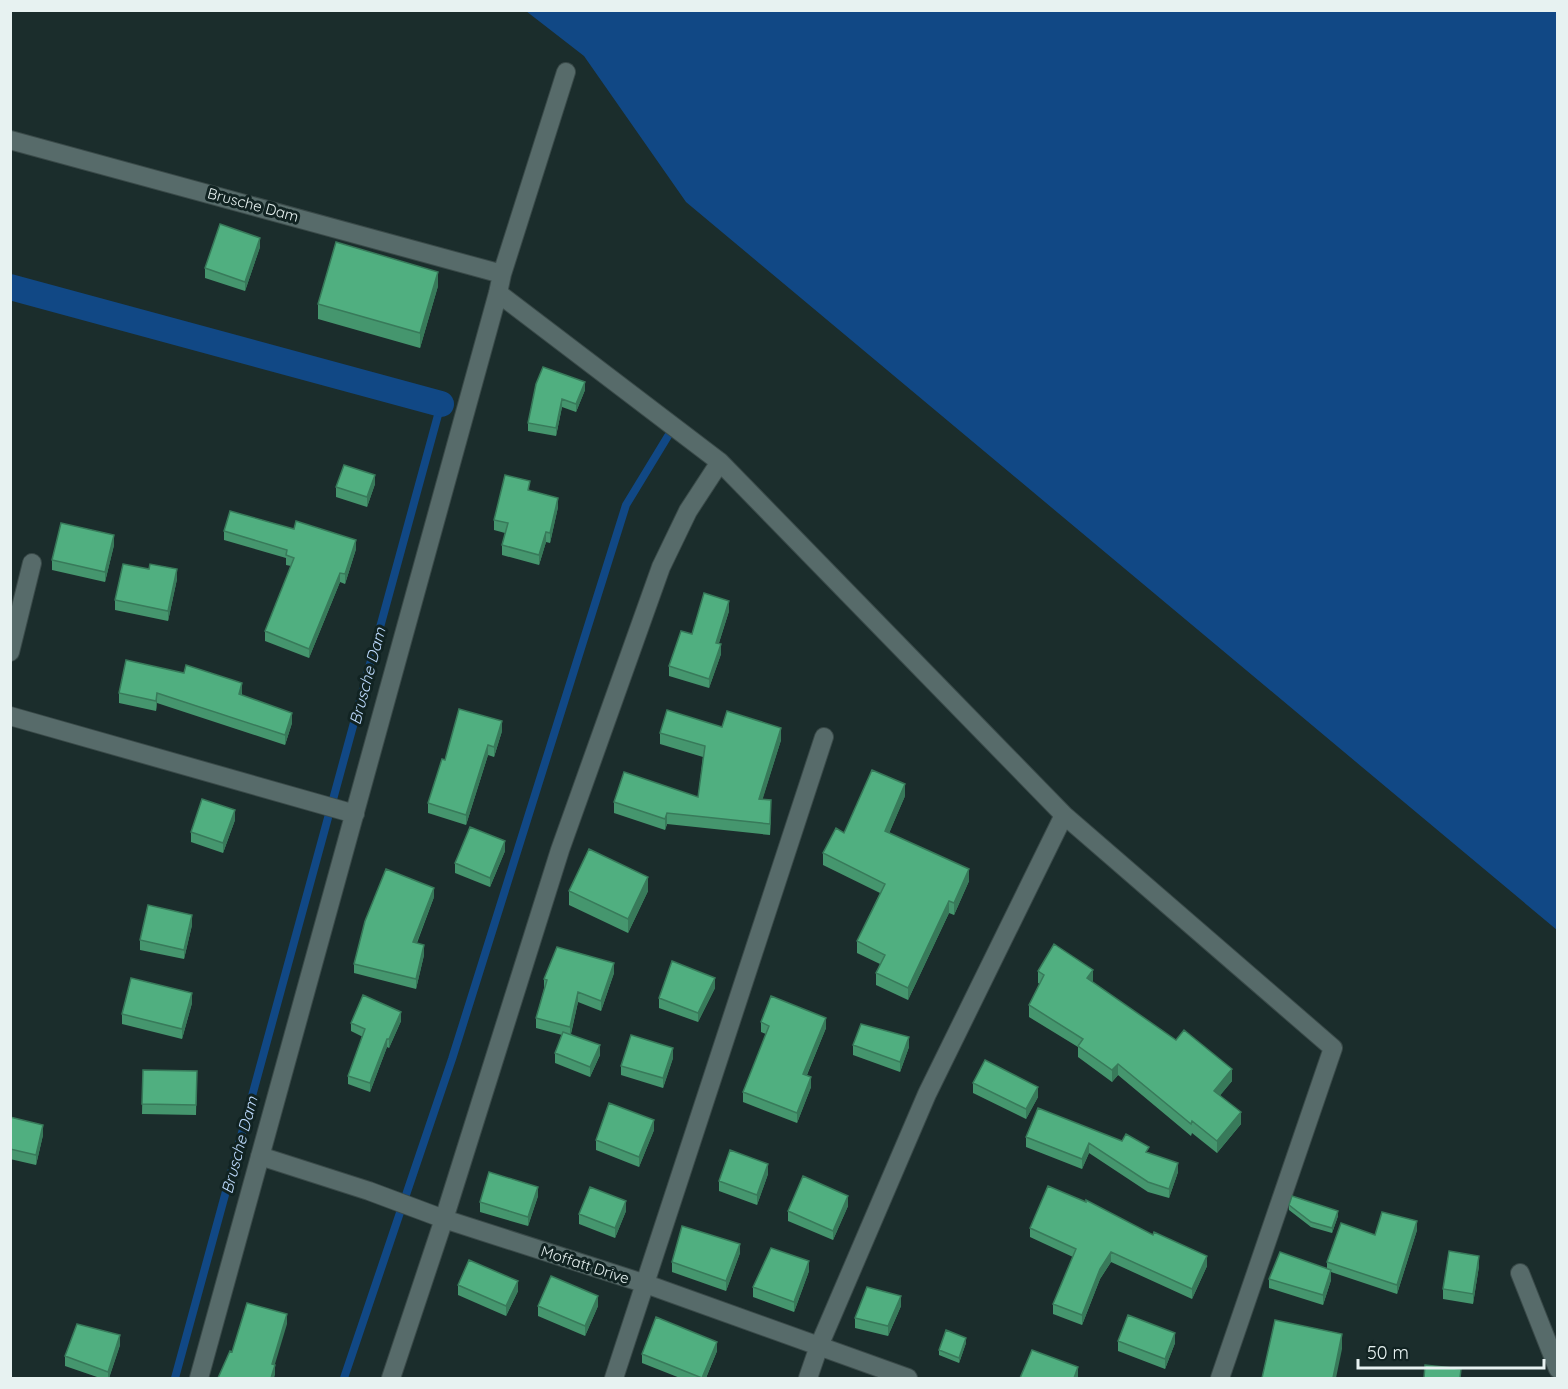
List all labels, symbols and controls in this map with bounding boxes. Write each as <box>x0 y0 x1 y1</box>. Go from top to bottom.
street label: Brusche Dam <box>205 183 301 226</box>
water label: Brusche Dam <box>344 625 390 727</box>
water label: Brusche Dam <box>216 1094 262 1196</box>
street label: Moffatt Drive <box>539 1241 632 1288</box>
scale bar <box>1358 1332 1544 1370</box>
text: 50 m <box>1367 1341 1409 1364</box>

